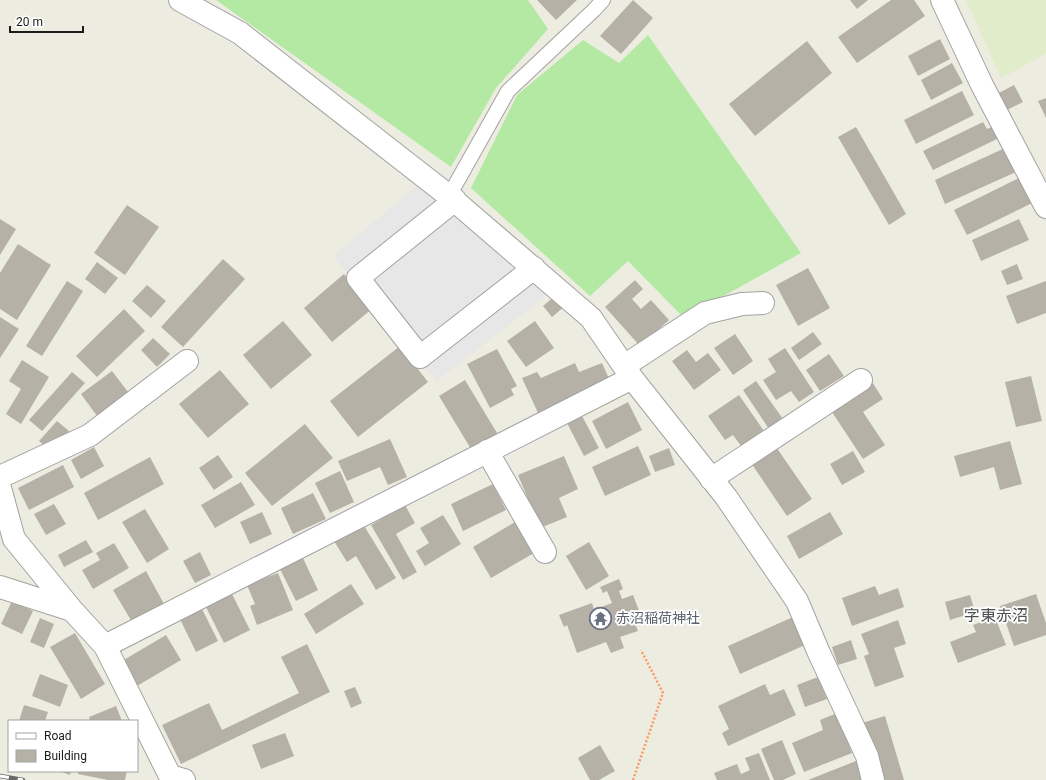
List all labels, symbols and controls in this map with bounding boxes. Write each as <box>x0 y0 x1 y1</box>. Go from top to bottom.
scale bar <box>10 8 83 34</box>
text: 20 m <box>16 15 43 29</box>
temple icon: 赤沼稲荷神社 <box>588 605 614 631</box>
district label: 字東赤沼 <box>964 606 1028 625</box>
place label: 赤沼稲荷神社 <box>616 610 700 626</box>
legend <box>8 720 138 772</box>
text: Road <box>44 729 72 743</box>
text: Building <box>44 749 87 763</box>

